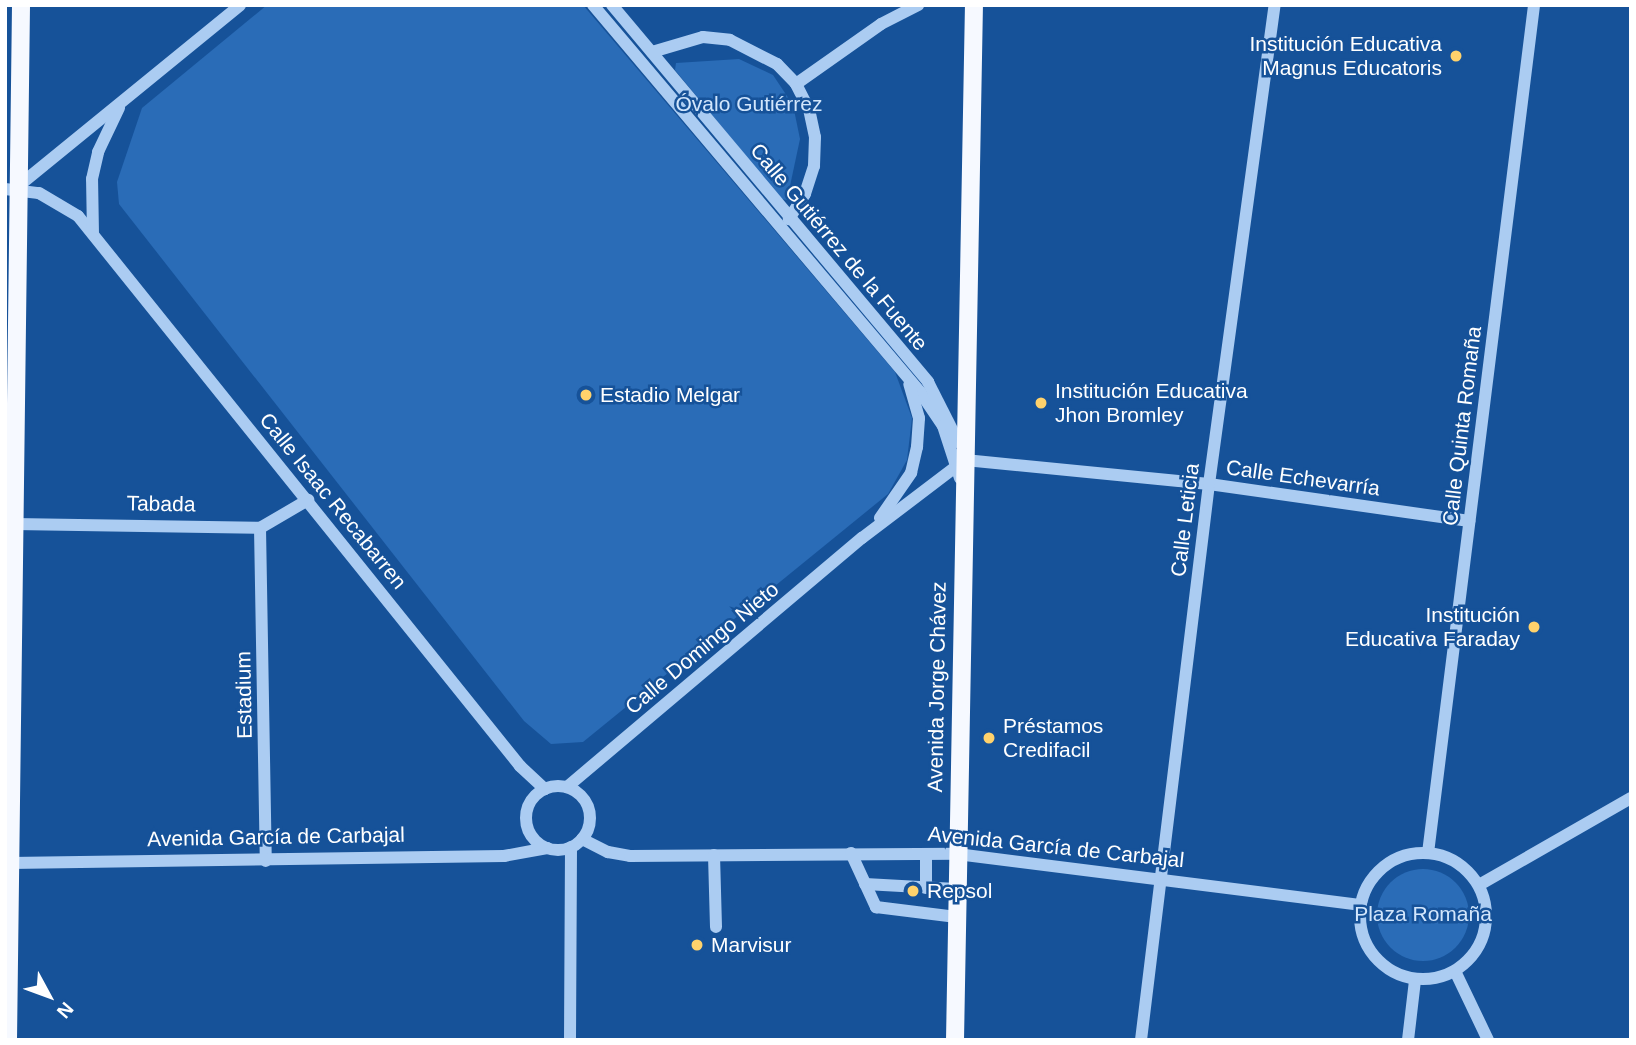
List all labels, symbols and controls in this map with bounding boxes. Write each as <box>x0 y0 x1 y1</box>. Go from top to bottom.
place label: Institución Educativa Magnus Educatoris <box>1249 31 1442 81</box>
marker: Institución Educativa Magnus Educatoris <box>1448 48 1464 64</box>
park label: Óvalo Gutiérrez <box>675 91 823 117</box>
street label: Calle Gutiérrez de la Fuente <box>745 138 933 356</box>
street label: Calle Quinta Romaña <box>1437 325 1487 527</box>
place label: Institución Educativa Jhon Bromley <box>1055 378 1248 428</box>
place label: Estadio Melgar <box>600 382 740 408</box>
marker: Estadio Melgar <box>578 387 594 403</box>
marker: Institución Educativa Jhon Bromley <box>1033 395 1049 411</box>
street label: Calle Isaac Recabarren <box>254 408 412 594</box>
street label: Calle Echevarría <box>1224 455 1382 501</box>
street label: Calle Leticia <box>1166 462 1204 578</box>
street label: Tabada <box>126 491 196 517</box>
street label: Calle Domingo Nieto <box>620 576 784 720</box>
street label: Avenida Jorge Chávez <box>923 581 951 793</box>
place label: Institución Educativa Faraday <box>1345 602 1520 652</box>
marker: Institución Educativa Faraday <box>1526 619 1542 635</box>
street label: Estadium <box>231 651 257 739</box>
place label: Préstamos Credifacil <box>1003 713 1103 763</box>
marker: Préstamos Credifacil <box>981 730 997 746</box>
street label: Avenida García de Carbajal <box>927 821 1185 873</box>
street label: Avenida García de Carbajal <box>147 822 405 852</box>
place label: Repsol <box>927 878 992 904</box>
marker: Repsol <box>905 883 921 899</box>
park label: Plaza Romaña <box>1354 901 1492 927</box>
place label: Marvisur <box>711 932 792 958</box>
marker: Marvisur <box>689 937 705 953</box>
north arrow <box>14 961 84 1031</box>
text: N <box>53 998 78 1022</box>

